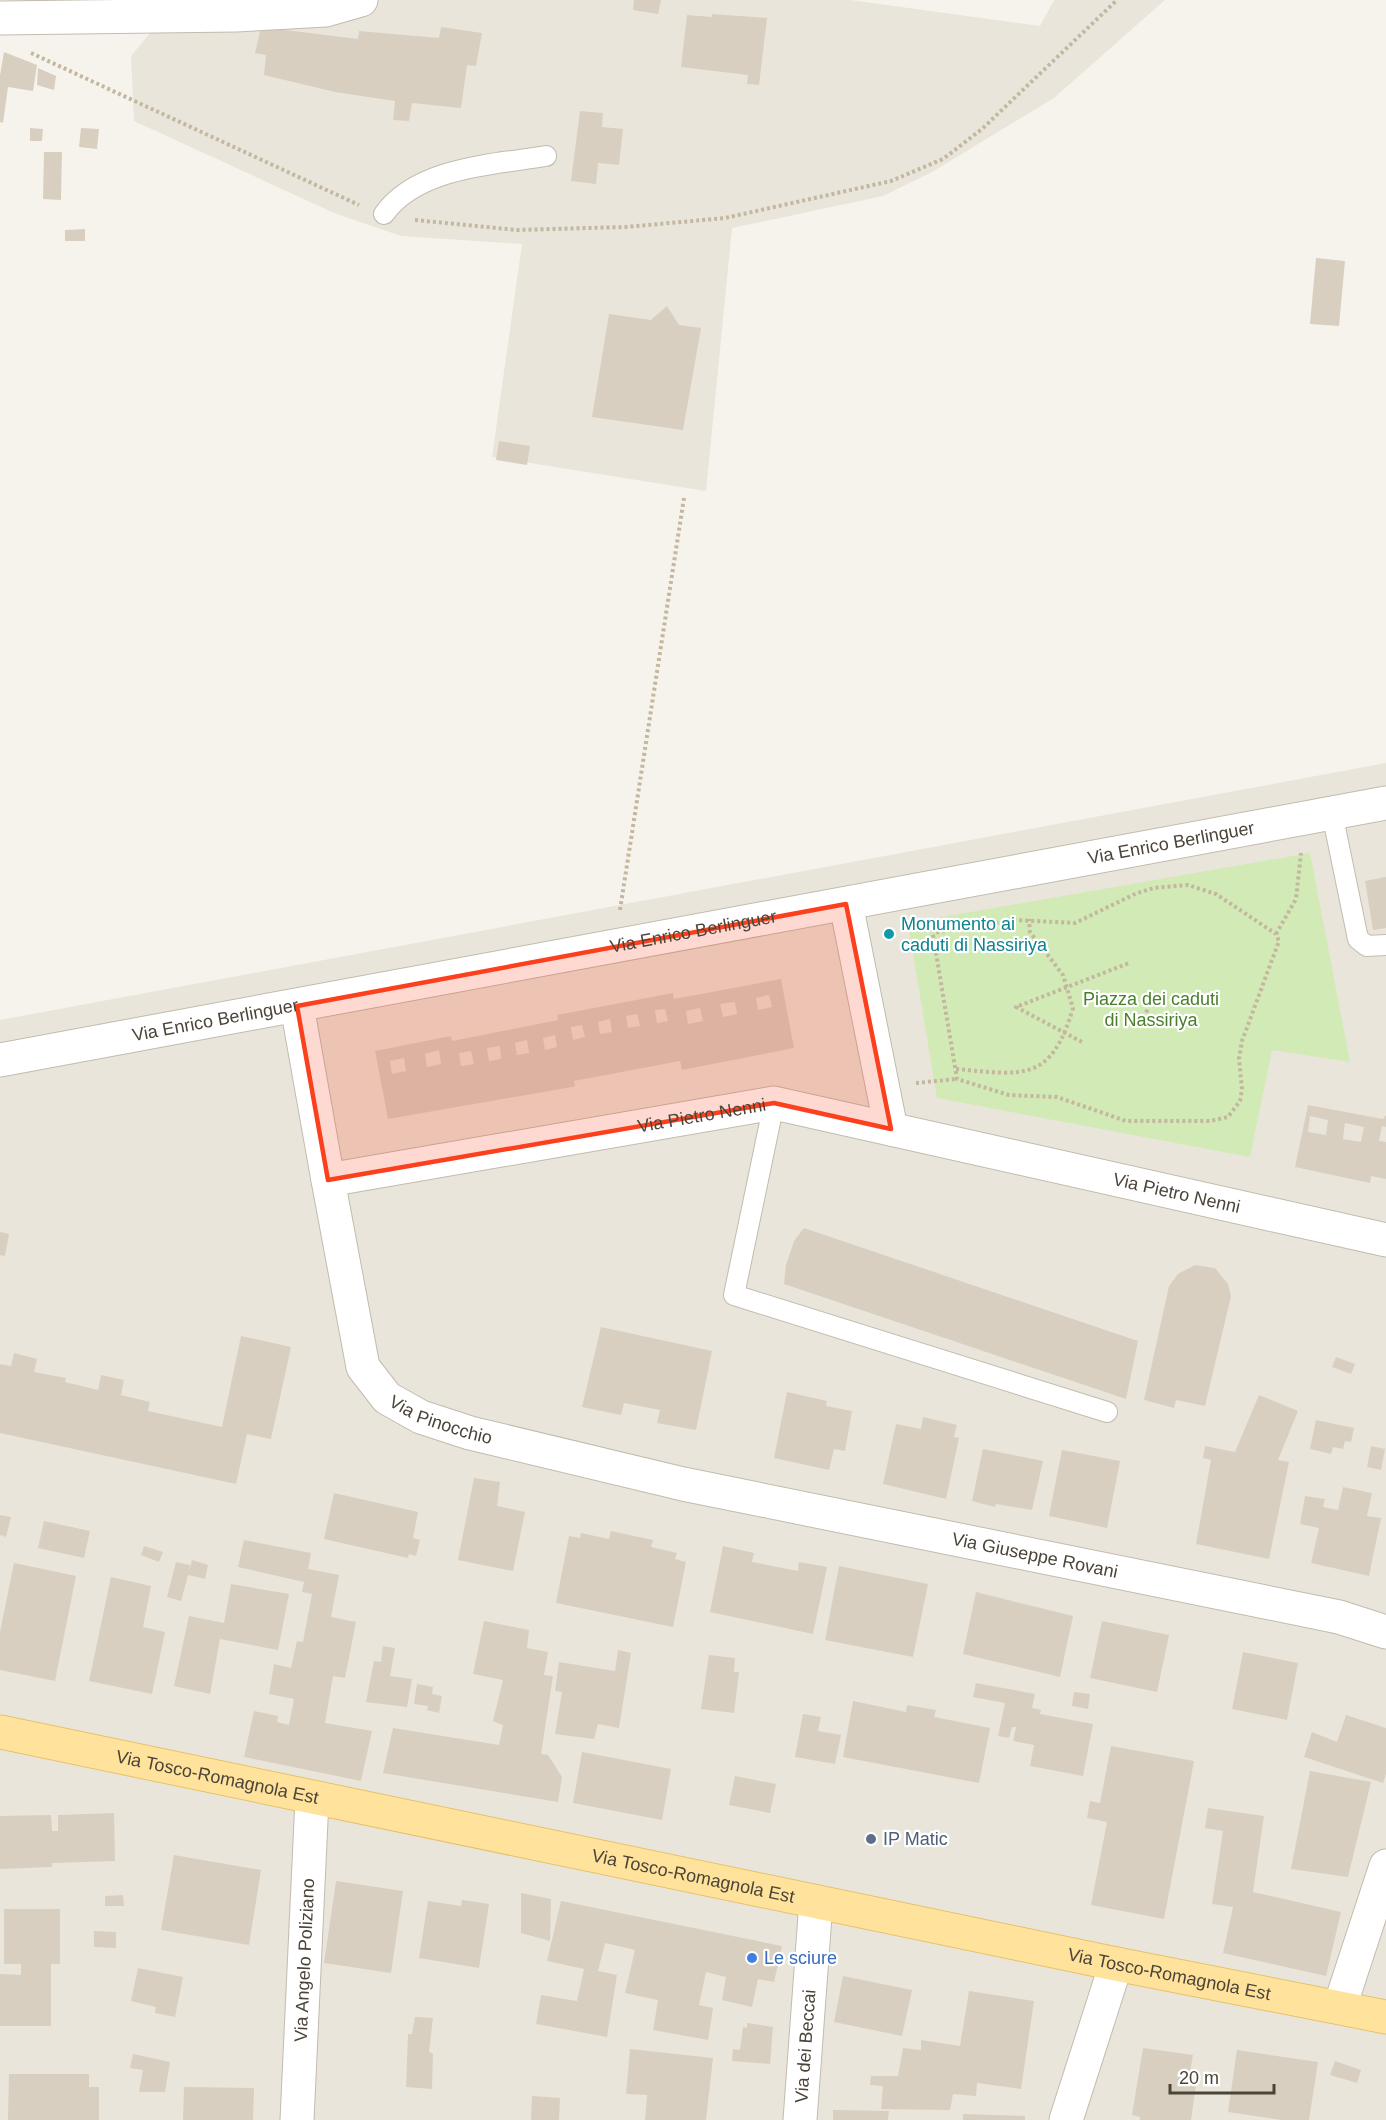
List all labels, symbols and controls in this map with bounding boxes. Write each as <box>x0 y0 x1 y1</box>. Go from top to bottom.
street label: Via Enrico Berlinguer <box>1086 818 1256 868</box>
street label: Via Enrico Berlinguer <box>608 906 778 957</box>
place label: Monumento ai caduti di Nassiriya <box>901 914 1048 955</box>
marker: Monumento ai caduti di Nassiriya <box>882 927 896 941</box>
park label: Piazza dei caduti di Nassiriya <box>1083 989 1219 1030</box>
street label: Via Enrico Berlinguer <box>130 995 300 1045</box>
street label: Via Pietro Nenni <box>636 1095 767 1136</box>
street label: Via Pietro Nenni <box>1111 1169 1242 1217</box>
street label: Via Pinocchio <box>386 1391 494 1448</box>
street label: Via Giuseppe Rovani <box>950 1529 1120 1582</box>
street label: Via Tosco-Romagnola Est <box>114 1746 321 1808</box>
place label: IP Matic <box>883 1829 948 1849</box>
marker: IP Matic <box>864 1832 878 1846</box>
street label: Via Tosco-Romagnola Est <box>590 1845 796 1907</box>
street label: Via Angelo Poliziano <box>291 1878 318 2042</box>
street label: Via Tosco-Romagnola Est <box>1066 1944 1272 2004</box>
place label: Le sciure <box>764 1948 837 1968</box>
marker: Le sciure <box>745 1951 759 1965</box>
street label: Via dei Beccai <box>791 1989 820 2104</box>
scale bar <box>1170 2057 1274 2095</box>
text: 20 m <box>1179 2068 1219 2088</box>

